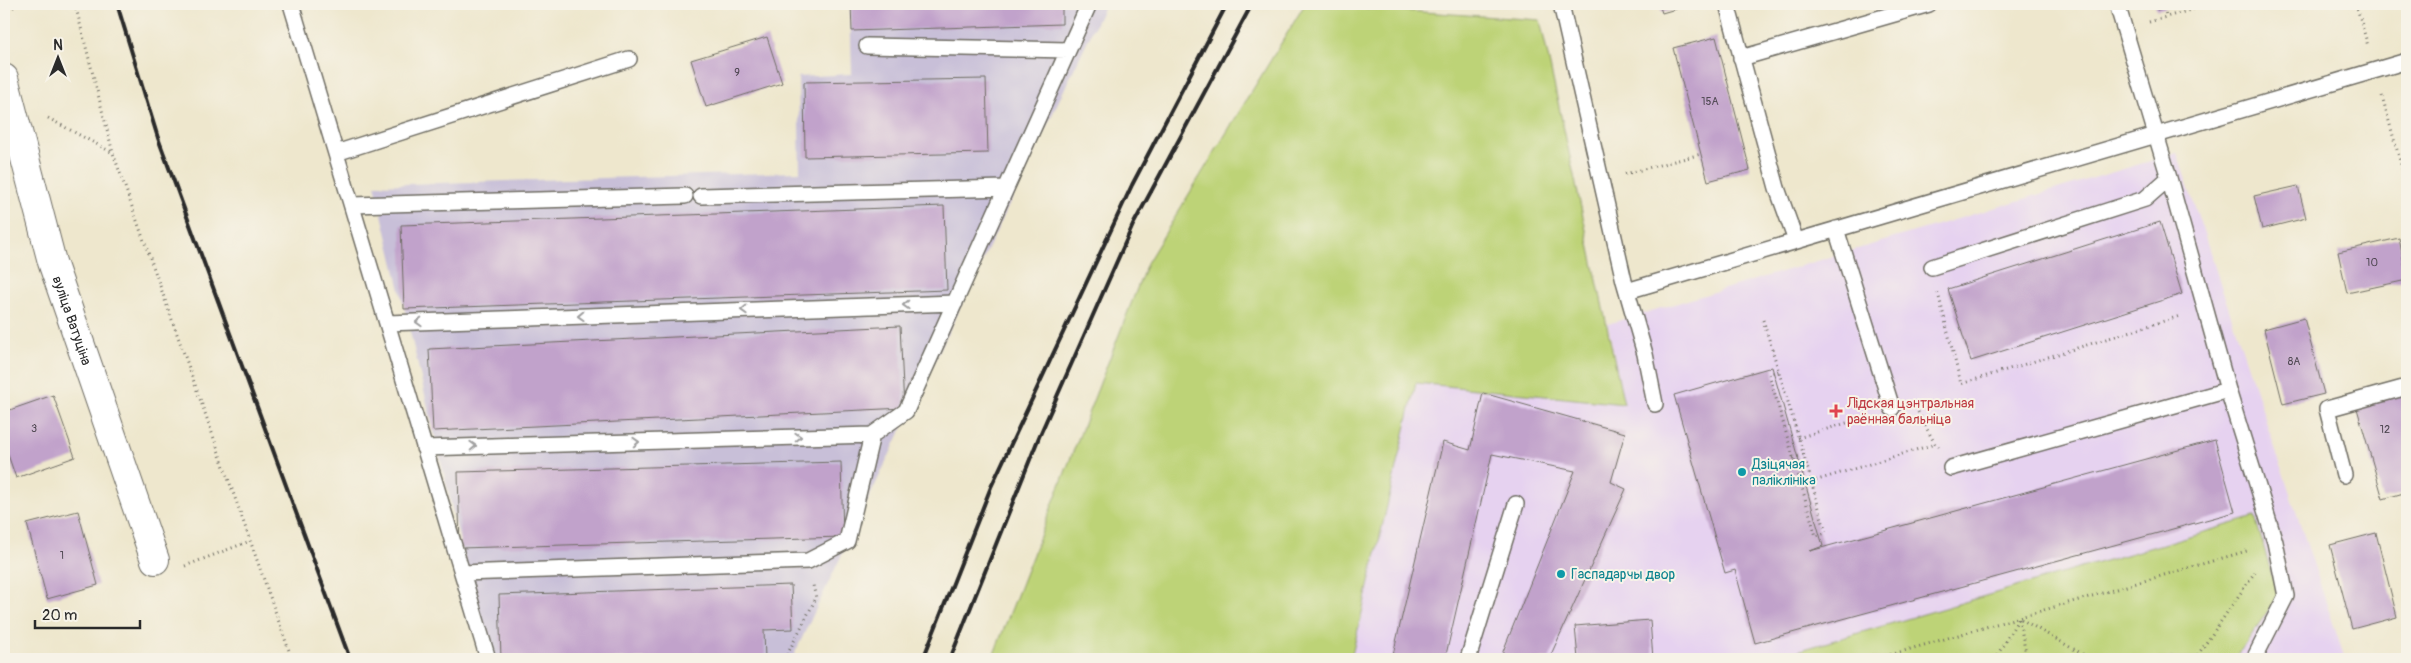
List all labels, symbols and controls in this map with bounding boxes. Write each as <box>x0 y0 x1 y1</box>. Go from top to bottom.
north arrow <box>32 32 82 82</box>
text: N <box>53 37 63 54</box>
house number: 9 <box>734 66 740 79</box>
house number: 15А <box>1701 95 1719 108</box>
house number: 10 <box>2366 256 2378 269</box>
street label: вуліца Ватуціна <box>48 274 95 368</box>
one-way arrow <box>902 300 910 310</box>
one-way arrow <box>739 305 747 316</box>
one-way arrow <box>577 311 584 321</box>
one-way arrow <box>415 316 423 327</box>
house number: 8А <box>2288 355 2300 368</box>
place label: Лідская цэнтральная раённая бальніца <box>1846 395 1974 428</box>
marker: Лідская цэнтральная раённая бальніца <box>1829 404 1843 418</box>
house number: 3 <box>31 422 37 435</box>
house number: 12 <box>2380 423 2390 436</box>
one-way arrow <box>794 432 802 443</box>
one-way arrow <box>632 437 640 447</box>
one-way arrow <box>469 441 477 452</box>
place label: Дзіцячая паліклініка <box>1751 456 1816 489</box>
marker: Дзіцячая паліклініка <box>1736 466 1748 478</box>
house number: 1 <box>60 549 64 562</box>
place label: Гаспадарчы двор <box>1571 566 1675 583</box>
marker: Гаспадарчы двор <box>1555 568 1567 580</box>
scale bar <box>35 598 140 630</box>
text: 20 m <box>42 606 77 625</box>

